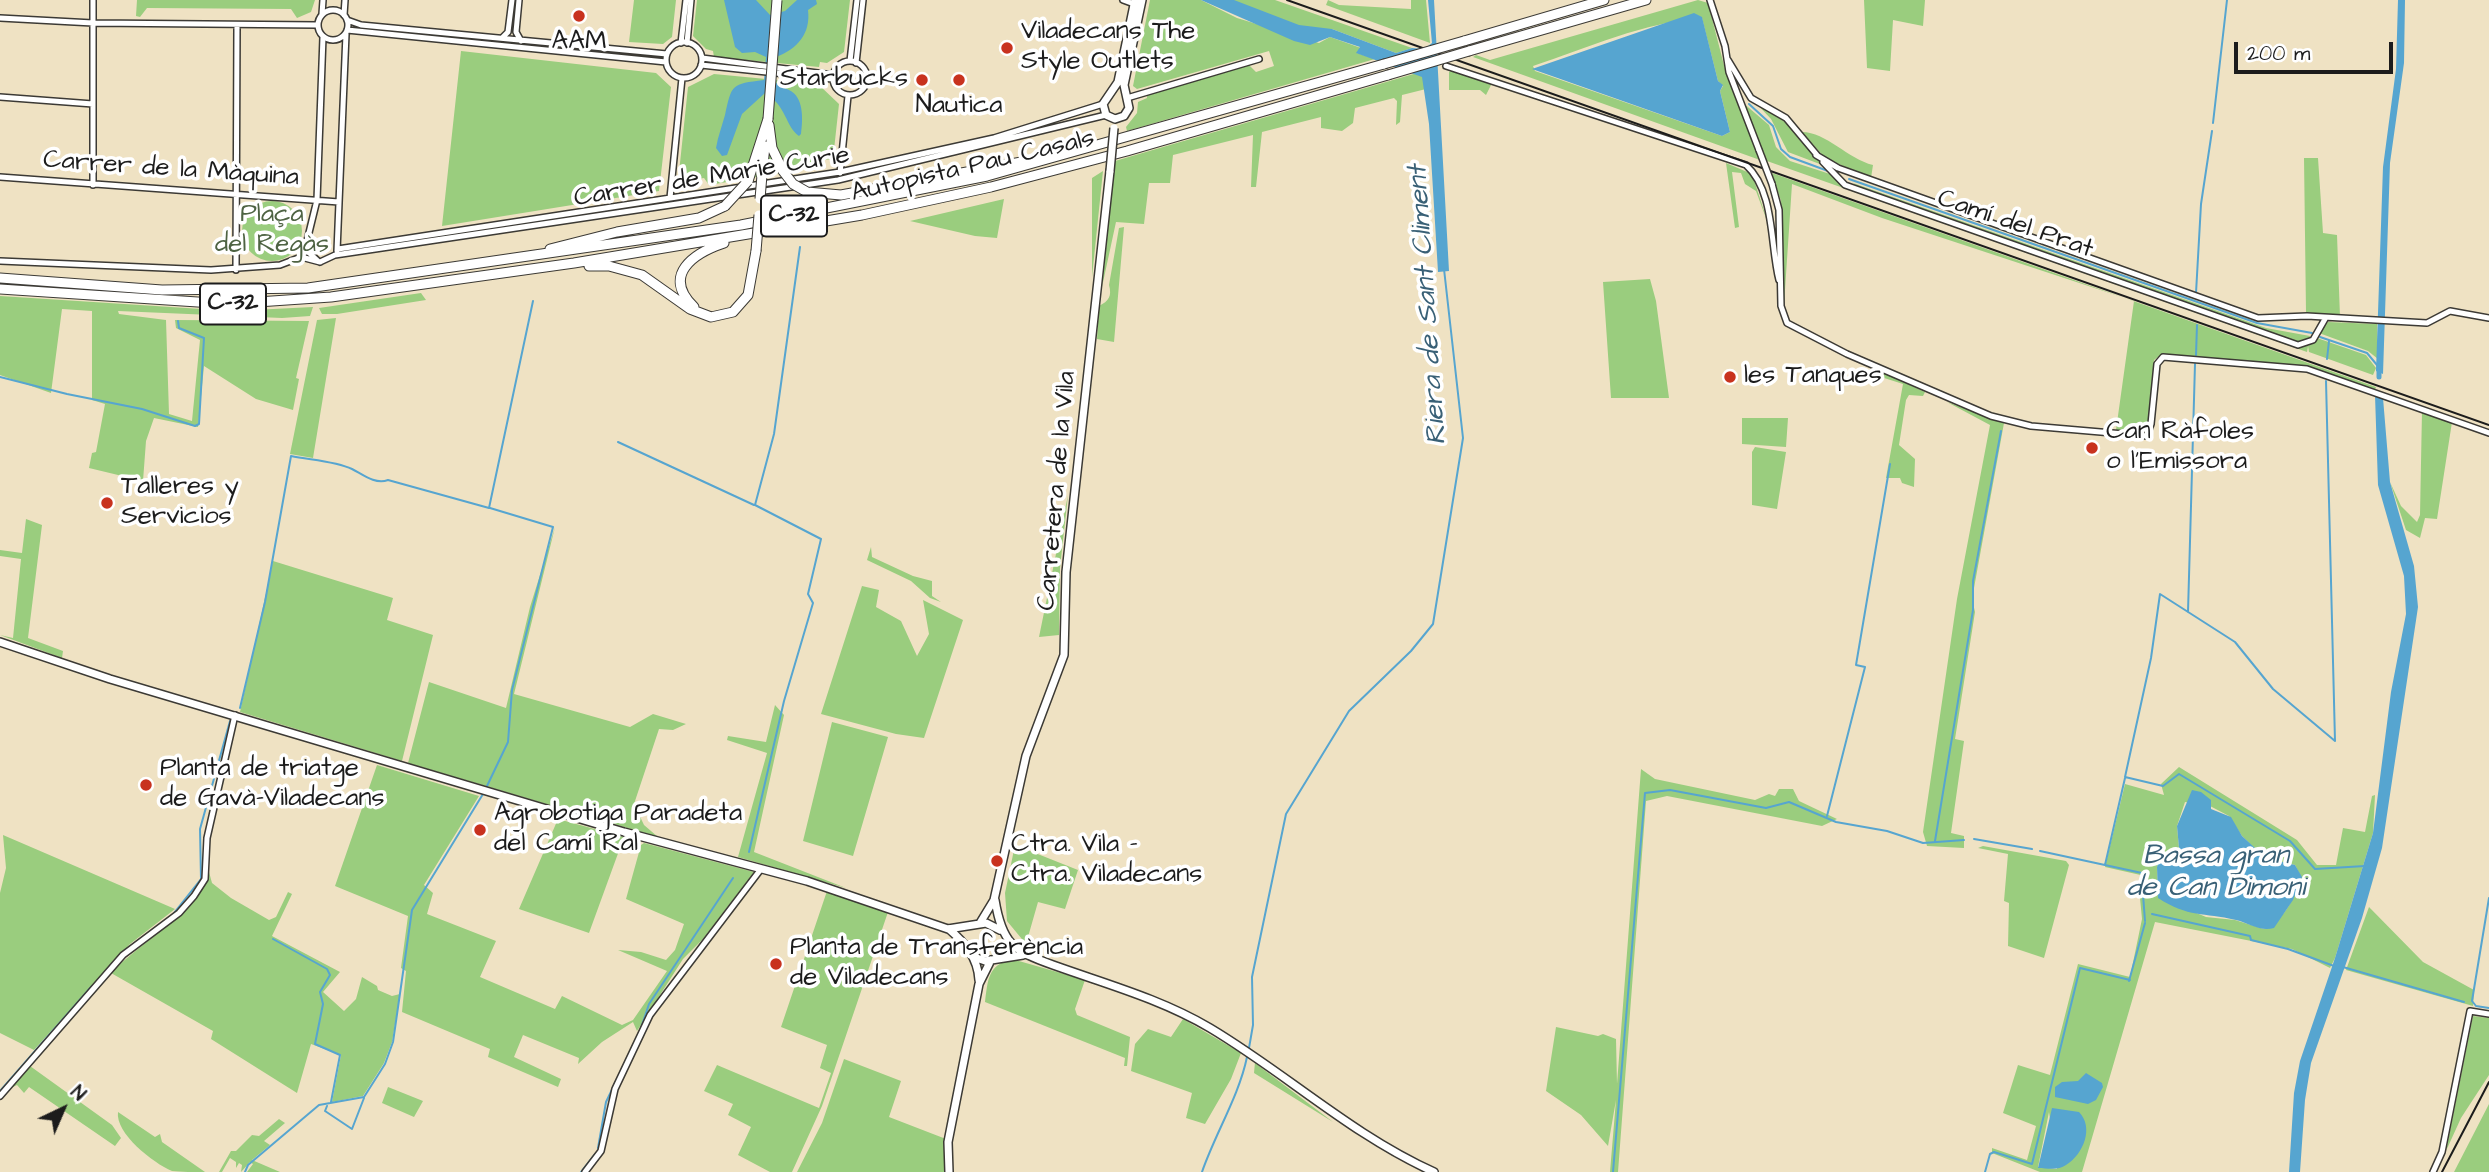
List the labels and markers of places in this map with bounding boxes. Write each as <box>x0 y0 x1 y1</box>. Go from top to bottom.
marker: AAM <box>571 8 587 24</box>
place label: Viladecans The Style Outlets <box>1021 17 1195 78</box>
place label: AAM <box>552 27 606 59</box>
marker: Viladecans The Style Outlets <box>999 40 1015 56</box>
place label: Starbucks <box>780 64 908 96</box>
marker: Starbucks <box>914 72 930 88</box>
marker: Nautica <box>951 72 967 88</box>
place label: Nautica <box>916 91 1002 123</box>
place label: les Tanques <box>1744 361 1882 393</box>
marker: les Tanques <box>1722 369 1738 385</box>
place label: Can Ràfoles o l'Emissora <box>2106 417 2254 478</box>
marker: Can Ràfoles o l'Emissora <box>2084 440 2100 456</box>
place label: Talleres y Servicios <box>121 472 239 534</box>
marker: Talleres y Servicios <box>99 495 115 511</box>
place label: Planta de triatge de Gavà-Viladecans <box>160 754 385 816</box>
marker: Planta de triatge de Gavà-Viladecans <box>138 777 154 793</box>
place label: Agrobotiga Paradeta del Camí Ral <box>494 799 742 860</box>
marker: Agrobotiga Paradeta del Camí Ral <box>472 822 488 838</box>
place label: Ctra. Vila - Ctra. Viladecans <box>1011 830 1202 892</box>
marker: Ctra. Vila - Ctra. Viladecans <box>989 853 1005 869</box>
place label: Planta de Transferència de Viladecans <box>790 933 1083 995</box>
marker: Planta de Transferència de Viladecans <box>768 956 784 972</box>

